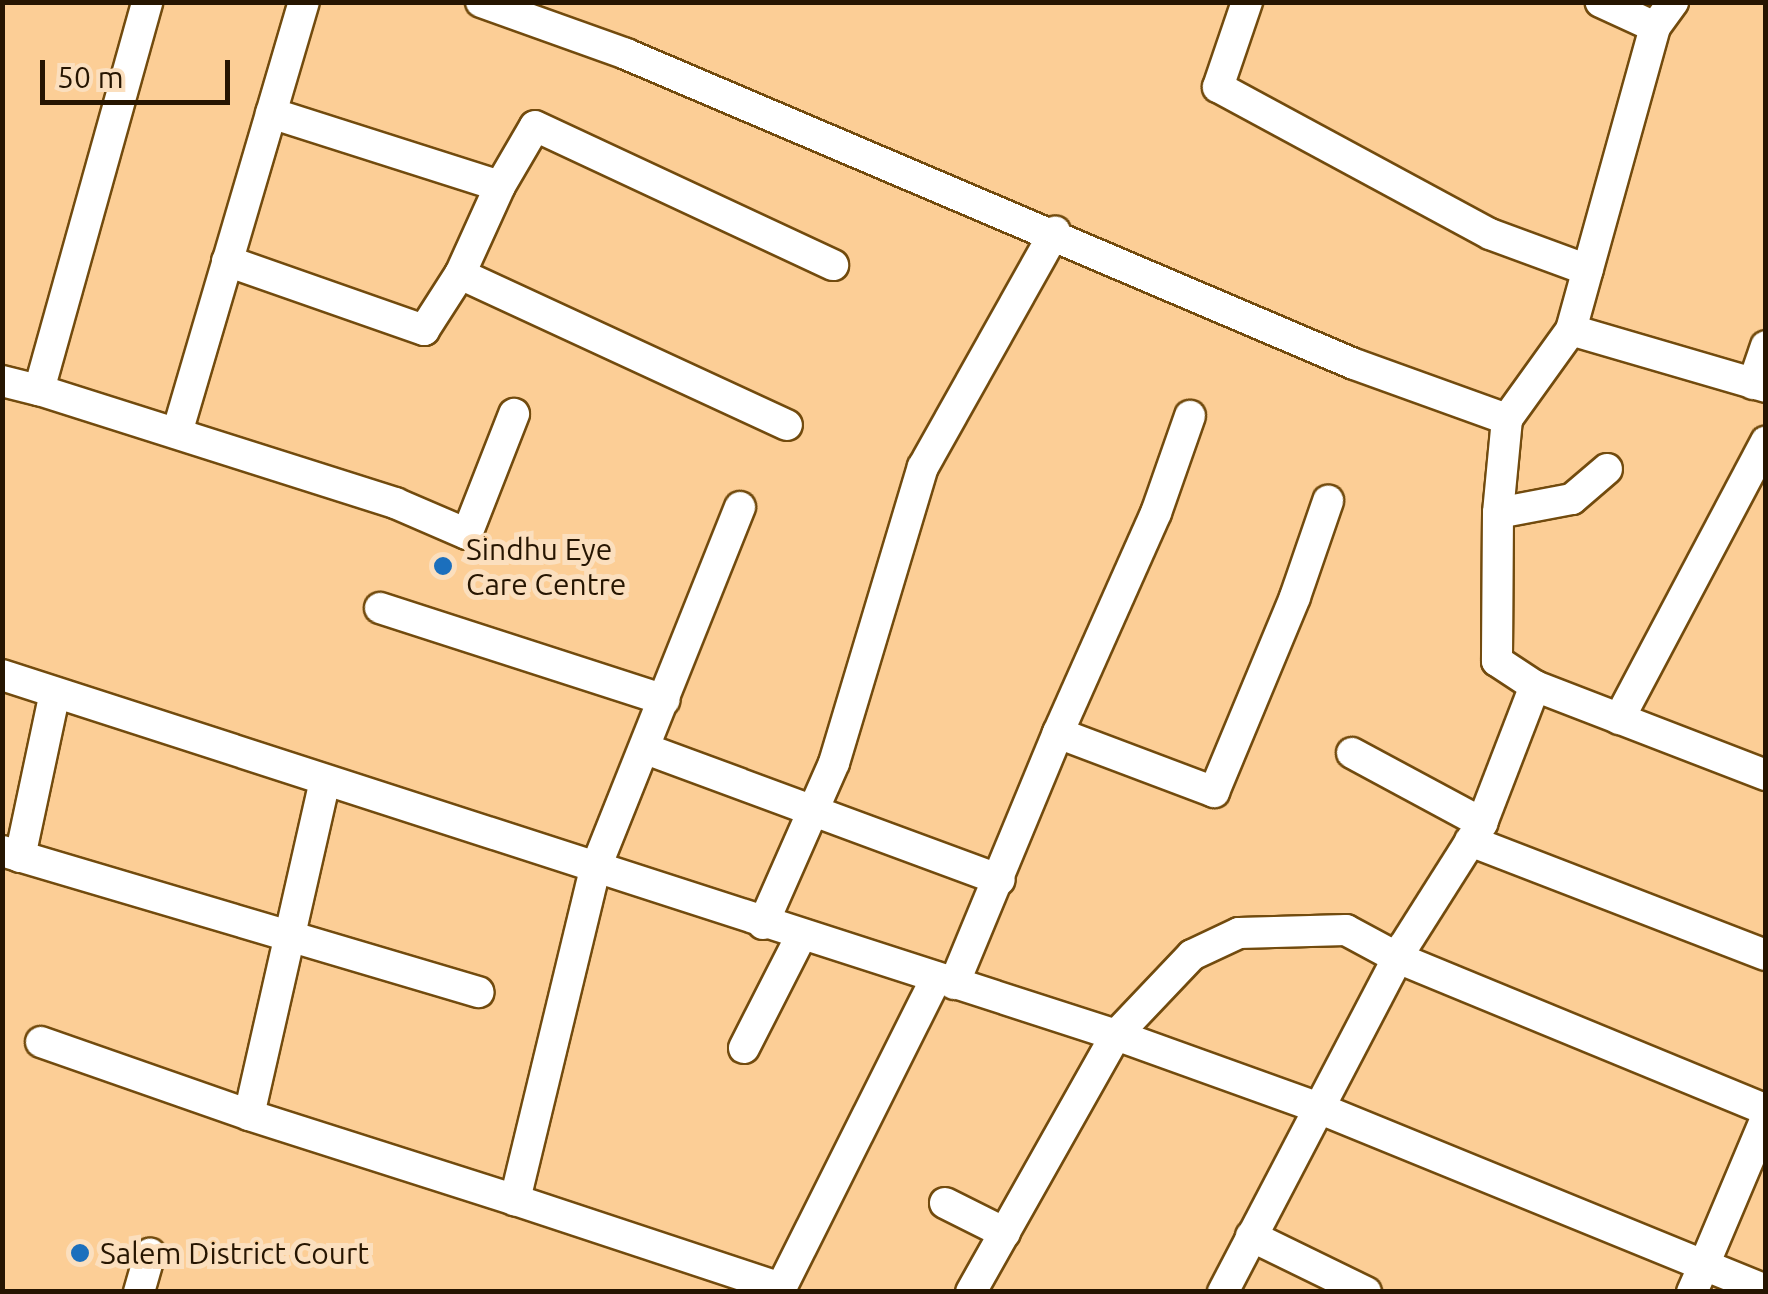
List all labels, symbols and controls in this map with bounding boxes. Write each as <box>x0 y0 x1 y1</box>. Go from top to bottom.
scale bar <box>45 40 235 102</box>
text: 50 m <box>57 60 124 94</box>
place label: Sindhu Eye Care Centre <box>466 531 626 602</box>
marker: Sindhu Eye Care Centre <box>430 553 456 579</box>
place label: Salem District Court <box>100 1235 369 1271</box>
marker: Salem District Court <box>69 1242 91 1264</box>

